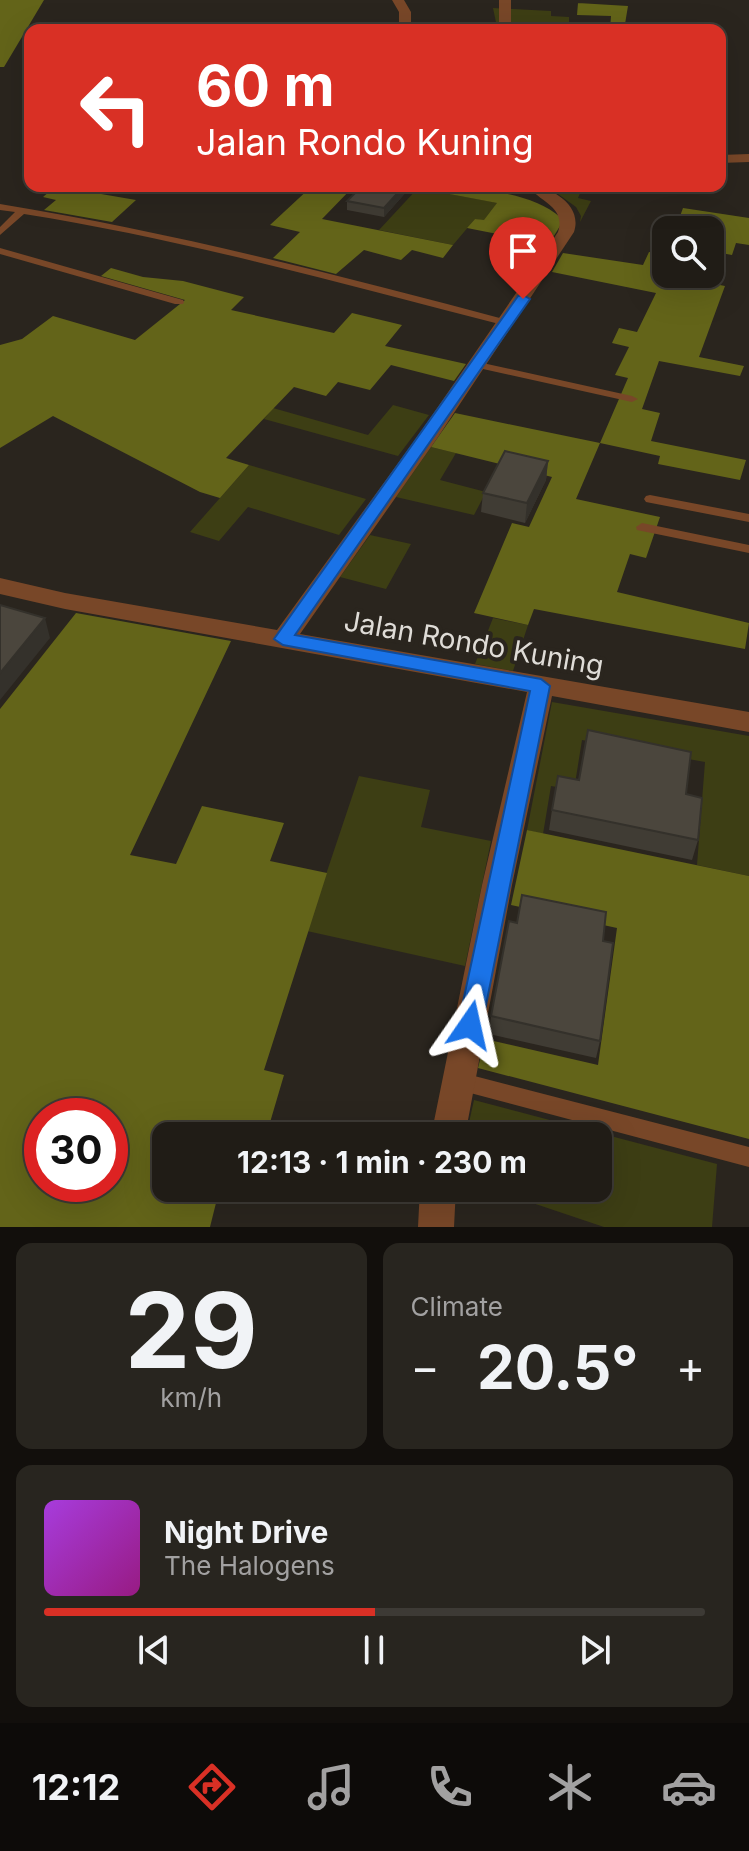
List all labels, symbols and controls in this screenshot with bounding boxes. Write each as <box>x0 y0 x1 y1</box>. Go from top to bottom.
text: 60 m <box>196 52 335 120</box>
icon: left <box>64 56 168 160</box>
text: Jalan Rondo Kuning <box>196 120 534 164</box>
map controls <box>652 216 724 288</box>
button: search <box>652 216 724 288</box>
pin <box>489 217 557 299</box>
icon: arrive <box>501 229 545 273</box>
street label: Jalan Rondo Kuning <box>342 603 606 683</box>
position arrow <box>428 983 512 1067</box>
speed limit sign: 30 <box>24 1098 128 1202</box>
text: 12:13 · 1 min · 230 m <box>237 1144 527 1180</box>
text: 29 <box>125 1267 258 1393</box>
text: Climate <box>411 1291 503 1322</box>
text: 20.5° <box>477 1331 639 1403</box>
text: − <box>411 1340 440 1394</box>
text: + <box>676 1340 705 1394</box>
text: km/h <box>160 1382 222 1413</box>
text: Night Drive <box>164 1514 328 1550</box>
text: The Halogens <box>164 1550 335 1581</box>
icon: previous <box>132 1628 176 1672</box>
icon: pause <box>352 1628 396 1672</box>
icon: next <box>573 1628 617 1672</box>
icon: directions <box>184 1759 240 1815</box>
icon: music <box>303 1759 359 1815</box>
icon: phone <box>422 1759 478 1815</box>
icon: climate <box>542 1759 598 1815</box>
icon: car <box>661 1759 717 1815</box>
text: 12:12 <box>32 1765 120 1809</box>

